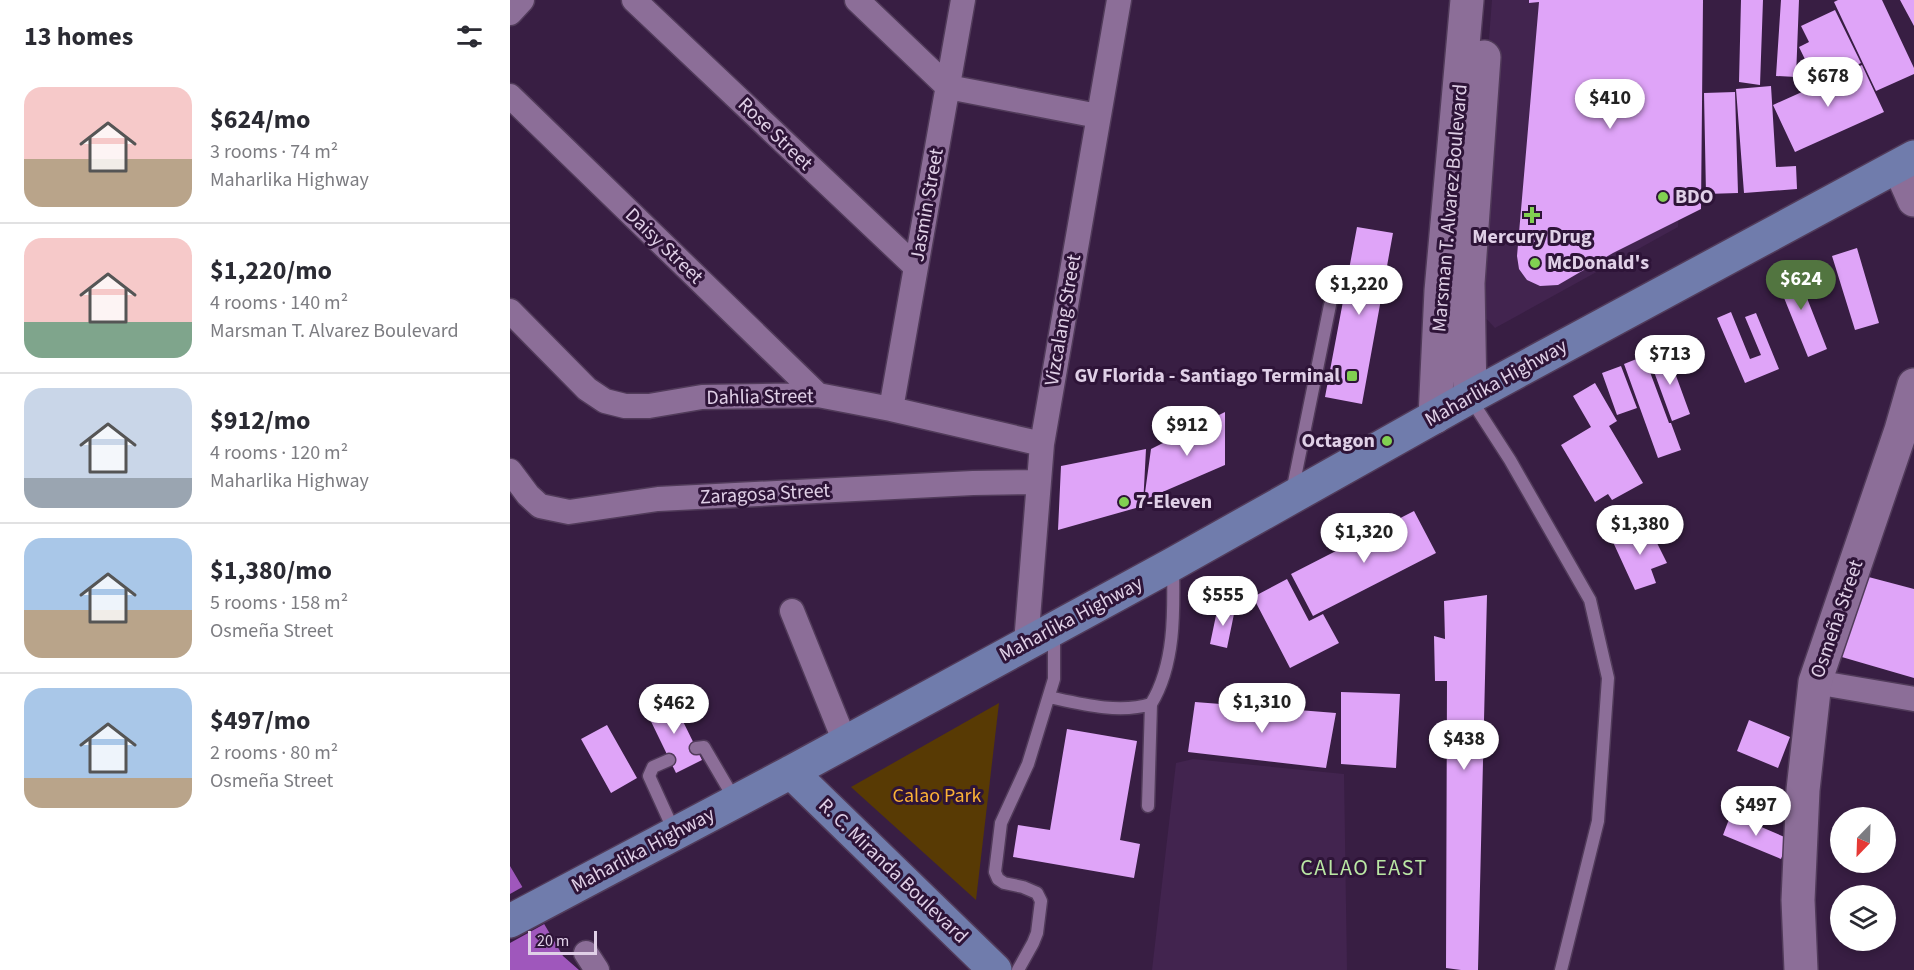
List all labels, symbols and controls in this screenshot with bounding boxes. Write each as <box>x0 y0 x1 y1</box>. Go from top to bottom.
text: 13 homes <box>24 18 133 55</box>
icon: filters <box>453 20 486 53</box>
pin: $678 <box>1792 57 1864 108</box>
text: $678 <box>1807 62 1849 90</box>
pin: $410 <box>1574 79 1646 130</box>
street label: Marsman T. Alvarez Boulevard <box>1425 83 1475 333</box>
text: $410 <box>1589 84 1631 112</box>
street label: Rose Street <box>731 91 819 177</box>
text: $624/mo <box>210 101 310 138</box>
icon: home <box>72 111 144 183</box>
text: 3 rooms · 74 m² <box>210 138 338 166</box>
street label: Jasmin Street <box>903 146 951 264</box>
text: Maharlika Highway <box>210 166 369 194</box>
place label: BDO <box>1675 183 1713 211</box>
marker: BDO <box>1656 190 1670 204</box>
street label: Daisy Street <box>619 201 710 291</box>
marker: Mercury Drug <box>1525 208 1539 222</box>
place label: Mercury Drug <box>1472 223 1592 251</box>
place label: McDonald's <box>1547 249 1649 277</box>
text: $1,220/mo <box>210 252 332 289</box>
street label: Vizcalang Street <box>1038 252 1088 388</box>
marker: McDonald's <box>1528 256 1542 270</box>
pin: $624 <box>1765 260 1837 311</box>
icon: home <box>72 262 144 334</box>
pin: $1,220 <box>1310 265 1408 316</box>
text: $624 <box>1780 265 1822 293</box>
text: $1,220 <box>1330 270 1388 298</box>
text: 4 rooms · 140 m² <box>210 289 348 317</box>
text: Marsman T. Alvarez Boulevard <box>210 317 459 345</box>
street label: Maharlika Highway <box>1420 332 1573 434</box>
pin: $713 <box>1634 335 1706 386</box>
text: $713 <box>1649 340 1691 368</box>
place label: GV Florida - Santiago Terminal <box>1075 362 1340 390</box>
marker: GV Florida - Santiago Terminal <box>1345 369 1359 383</box>
street label: Dahlia Street <box>706 382 814 412</box>
text: $912/mo <box>210 402 310 439</box>
pin: $912 <box>1151 406 1223 457</box>
text: $912 <box>1166 411 1208 439</box>
icon: home <box>72 412 144 484</box>
place label: Octagon <box>1302 427 1375 455</box>
marker: Octagon <box>1380 434 1394 448</box>
text: 4 rooms · 120 m² <box>210 439 348 467</box>
text: Maharlika Highway <box>210 467 369 495</box>
street label: Zaragosa Street <box>699 477 831 511</box>
place label: 7-Eleven <box>1136 488 1212 516</box>
marker: 7-Eleven <box>1117 495 1131 509</box>
pin: $1,380 <box>1591 505 1689 556</box>
text: $1,380 <box>1611 510 1669 538</box>
pin: $1,320 <box>1315 513 1413 564</box>
text: $1,320 <box>1335 518 1393 546</box>
text: $1,380/mo <box>210 552 332 589</box>
street label: Osmeña Street <box>1804 556 1870 682</box>
icon: home <box>72 562 144 634</box>
street label: Maharlika Highway <box>994 569 1148 669</box>
pin: $555 <box>1187 576 1259 627</box>
text: $555 <box>1202 581 1244 609</box>
text: 5 rooms · 158 m² <box>210 589 348 617</box>
text: Osmeña Street <box>210 617 333 645</box>
pin: $1,310 <box>1213 683 1311 734</box>
pin: $462 <box>638 684 710 735</box>
text: $1,310 <box>1233 688 1291 716</box>
text: $462 <box>653 689 695 717</box>
text: $497/mo <box>210 702 310 739</box>
icon: home <box>72 712 144 784</box>
pin: $438 <box>1428 720 1500 771</box>
text: $438 <box>1443 725 1485 753</box>
text: 2 rooms · 80 m² <box>210 739 338 767</box>
text: Osmeña Street <box>210 767 333 795</box>
park label: Calao Park <box>893 782 982 810</box>
pin: $497 <box>1720 786 1792 837</box>
text: $497 <box>1735 791 1777 819</box>
street label: R. C. Miranda Boulevard <box>812 792 974 950</box>
street label: Maharlika Highway <box>566 800 720 900</box>
north arrow <box>1830 807 1896 873</box>
map controls <box>1830 807 1896 951</box>
district label: CALAO EAST <box>1300 852 1428 884</box>
button: layers <box>1830 885 1896 951</box>
scale bar <box>528 928 597 956</box>
text: 20 m <box>537 930 569 952</box>

